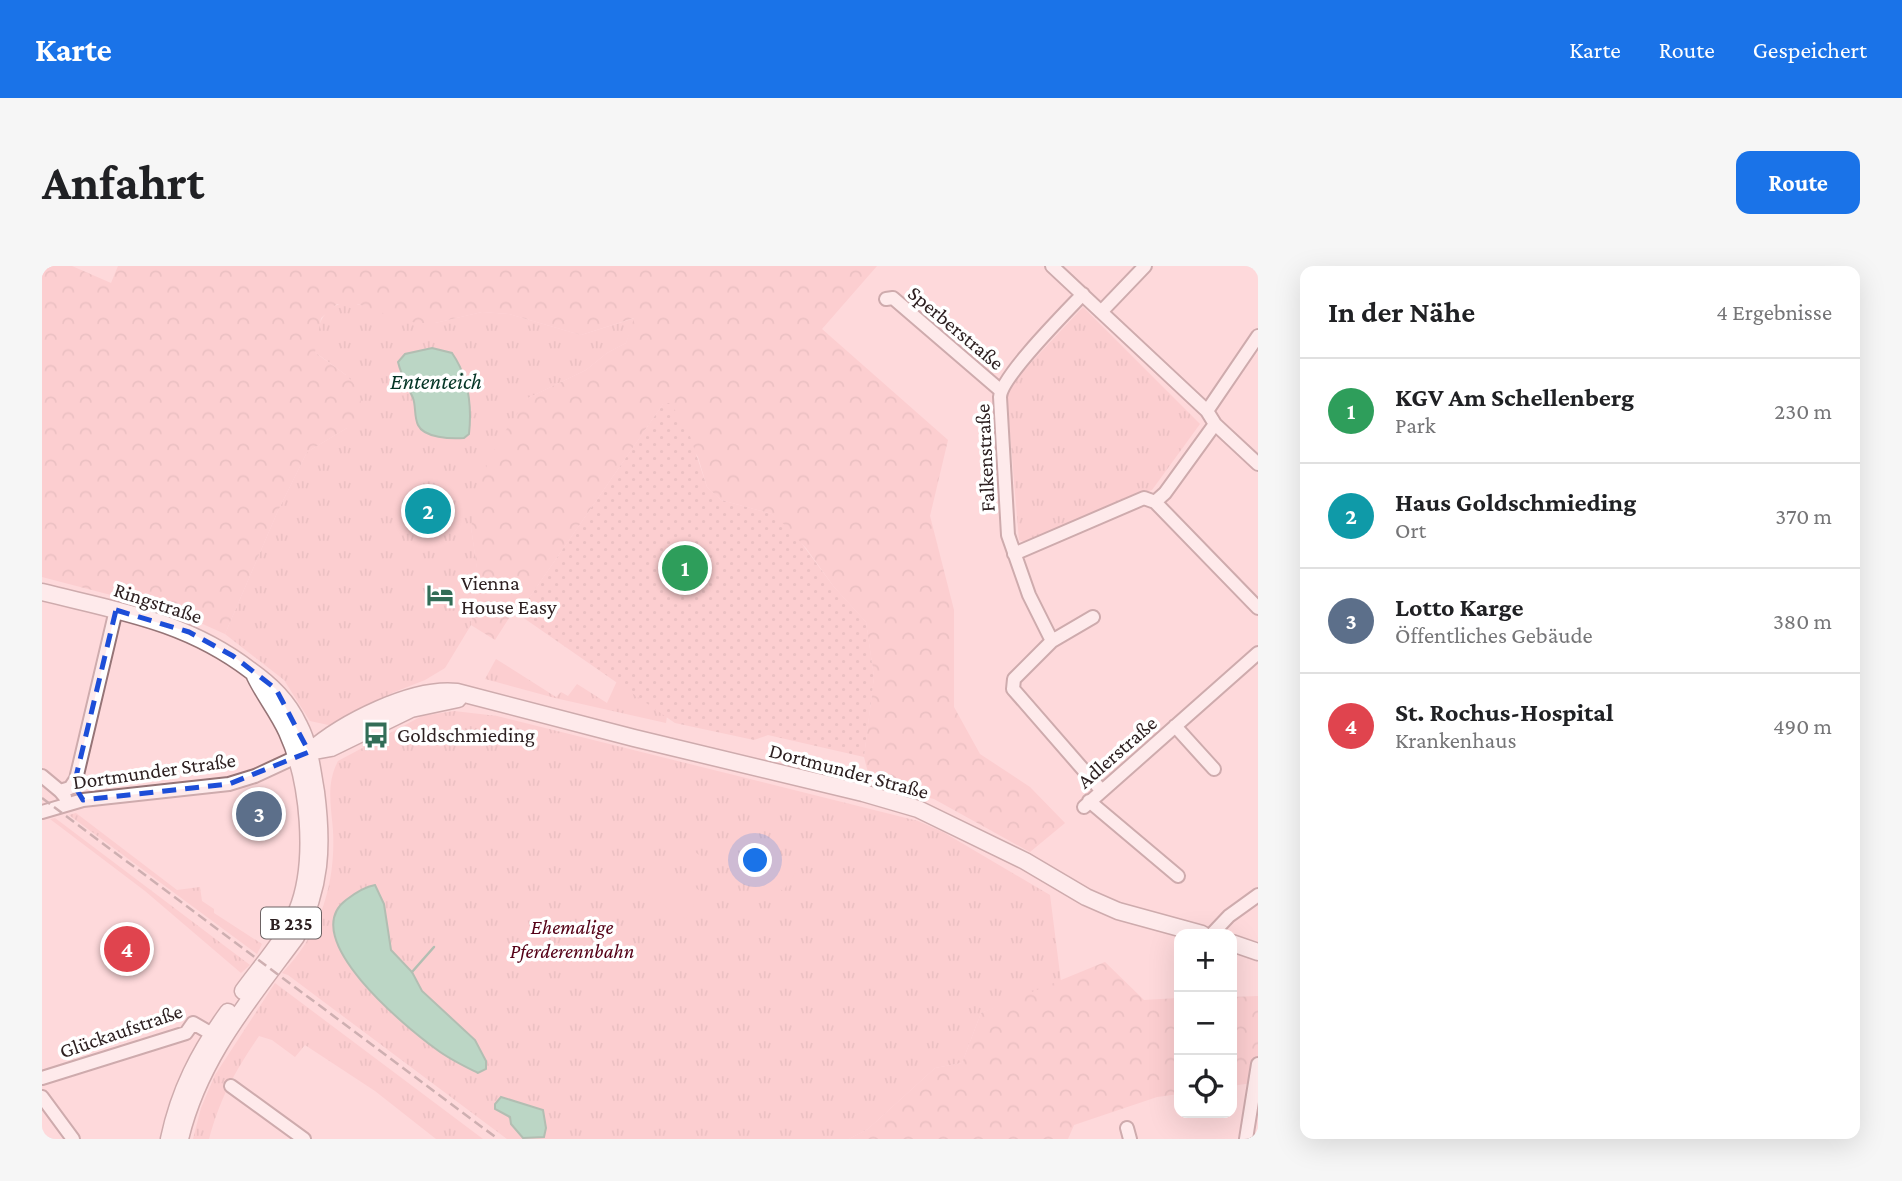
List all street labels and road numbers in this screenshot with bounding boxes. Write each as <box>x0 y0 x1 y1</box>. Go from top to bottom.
street label: Sperberstraße <box>903 281 1009 375</box>
street label: Falkenstraße <box>970 403 1000 513</box>
street label: Ringstraße <box>111 577 205 629</box>
street label: Adlerstraße <box>1072 711 1162 793</box>
street label: Dortmunder Straße <box>767 738 931 804</box>
street label: Dortmunder Straße <box>71 748 237 794</box>
road number: B 235 <box>261 908 321 938</box>
street label: Glückaufstraße <box>56 999 186 1063</box>

